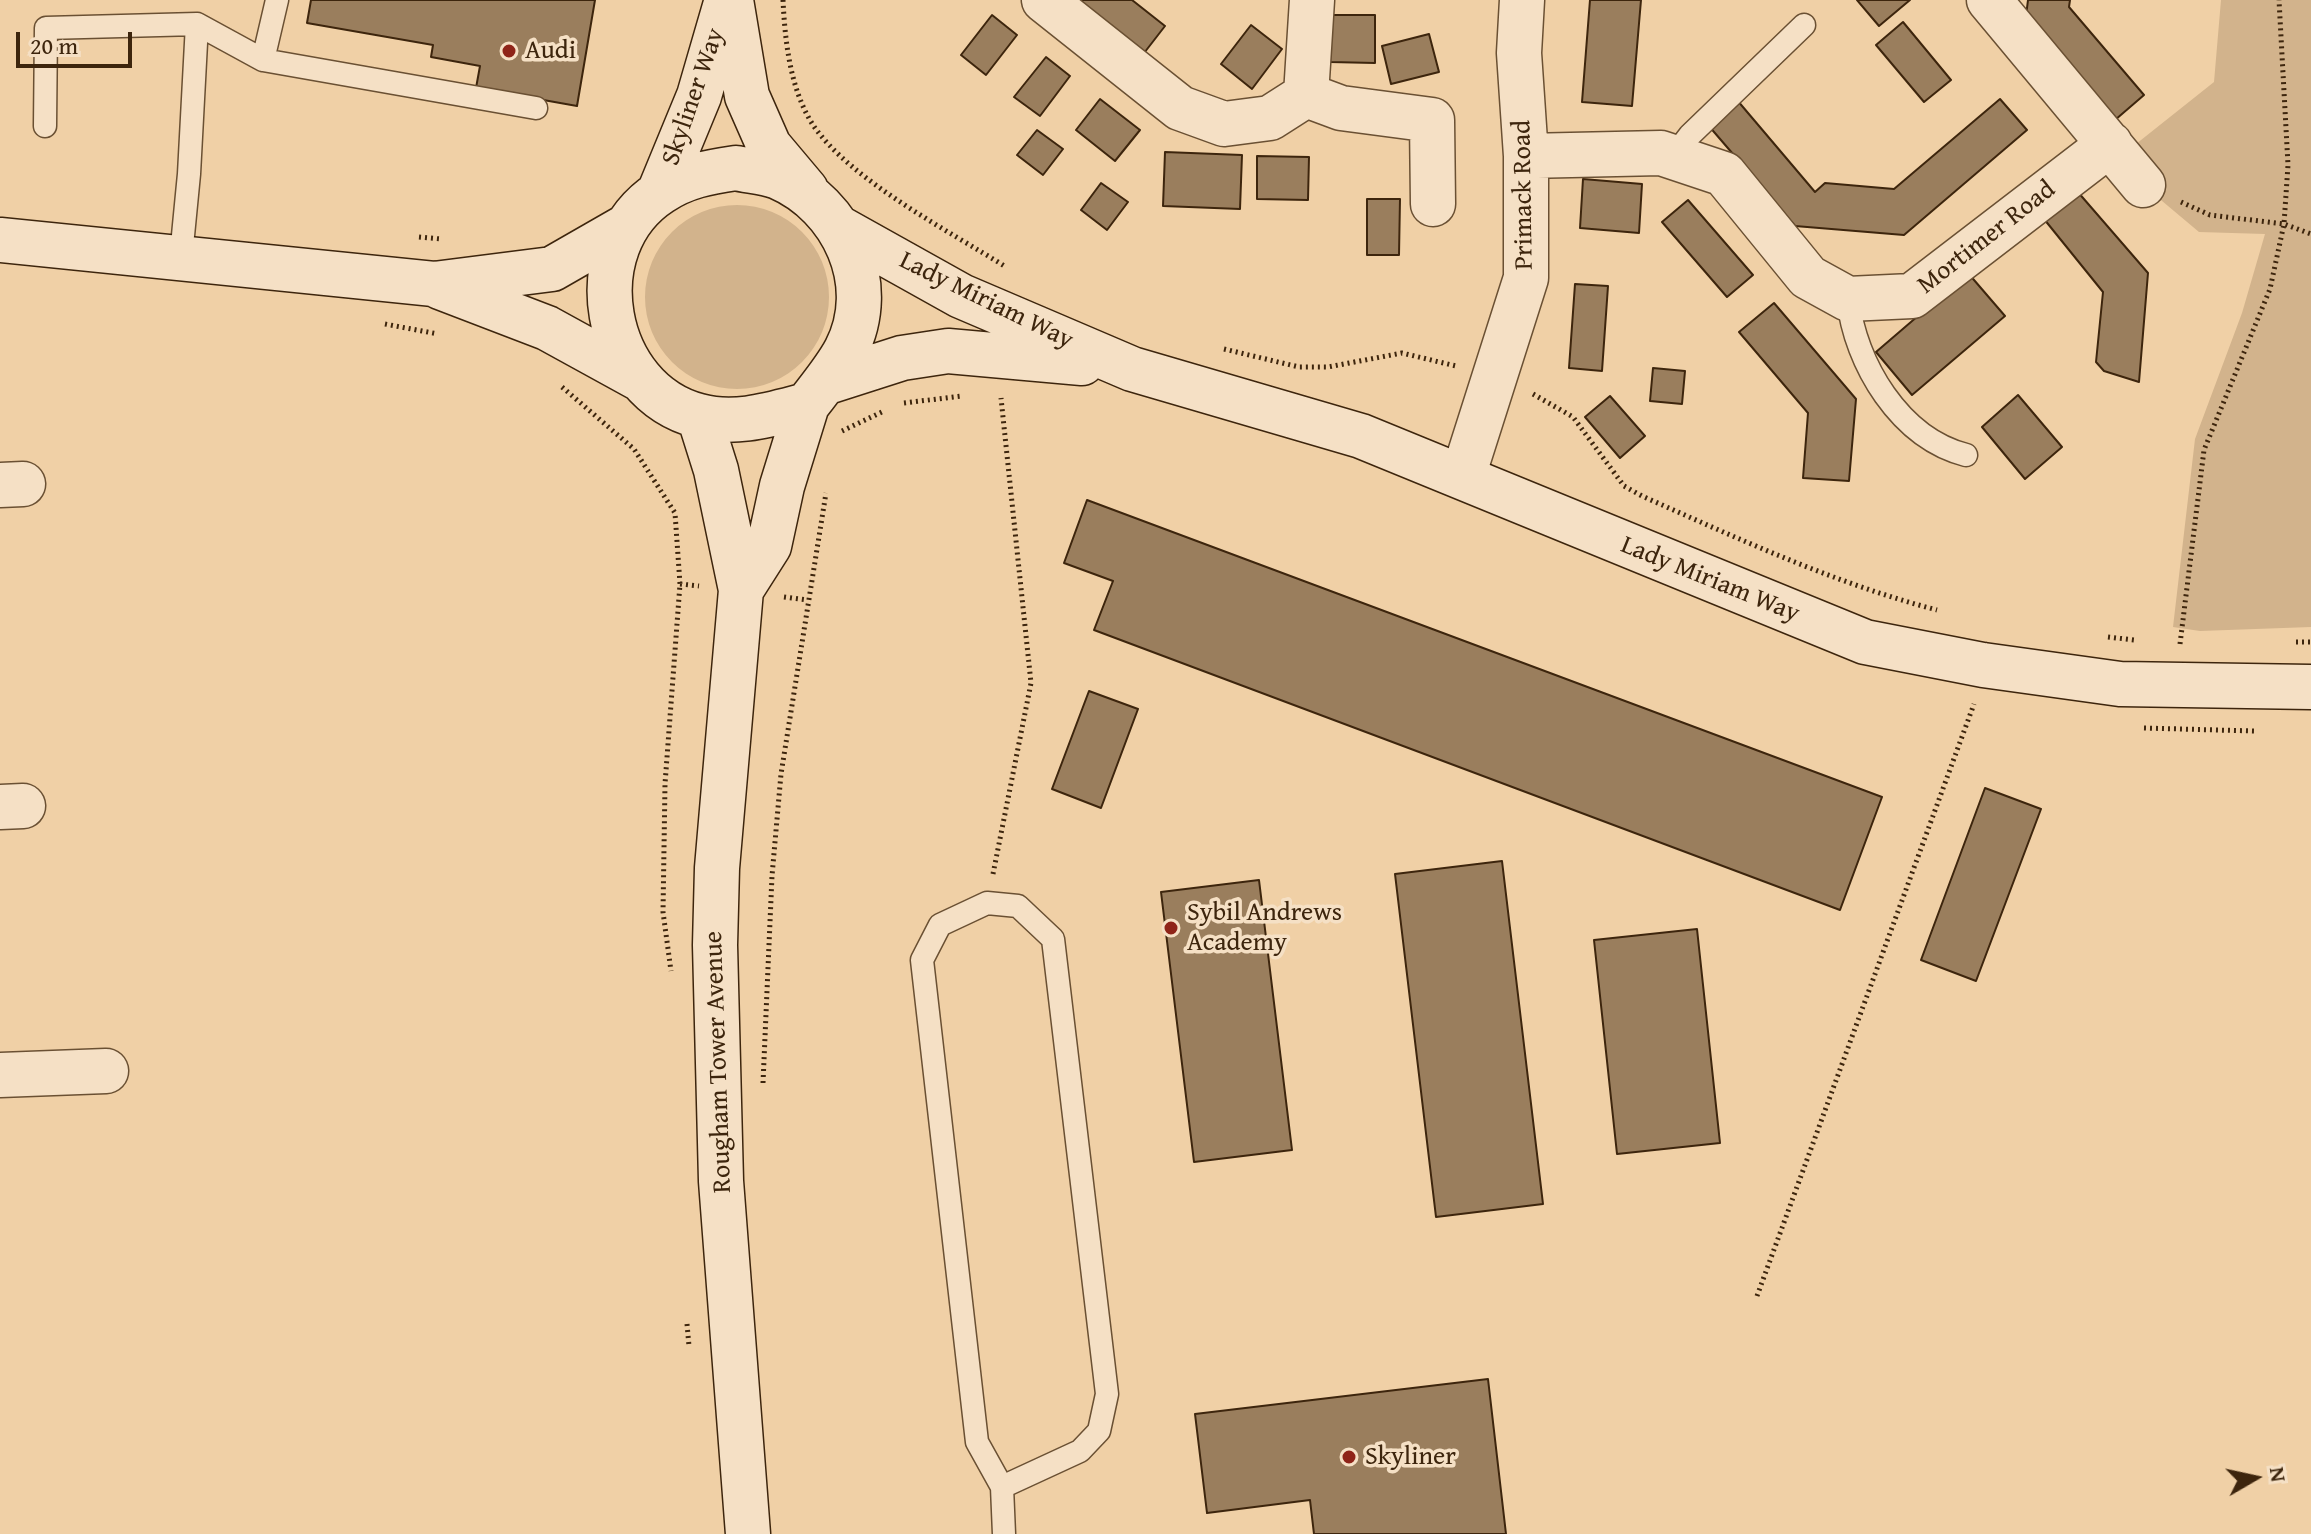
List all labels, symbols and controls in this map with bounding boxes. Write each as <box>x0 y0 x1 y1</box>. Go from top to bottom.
scale bar <box>20 16 136 66</box>
street label: Skyliner Way <box>656 24 732 170</box>
text: 20 m <box>30 28 78 63</box>
place label: Audi <box>525 35 576 67</box>
marker: Audi <box>500 42 518 60</box>
street label: Primack Road <box>1507 120 1541 270</box>
street label: Mortimer Road <box>1912 175 2062 301</box>
street label: Lady Miriam Way <box>894 245 1078 357</box>
street label: Lady Miriam Way <box>1616 530 1804 630</box>
place label: Sybil Andrews Academy <box>1187 897 1342 958</box>
marker: Sybil Andrews Academy <box>1162 919 1180 937</box>
street label: Rougham Tower Avenue <box>699 931 739 1193</box>
north arrow <box>2215 1438 2295 1518</box>
place label: Skyliner <box>1365 1441 1456 1473</box>
marker: Skyliner <box>1340 1448 1358 1466</box>
text: N <box>2262 1464 2296 1484</box>

